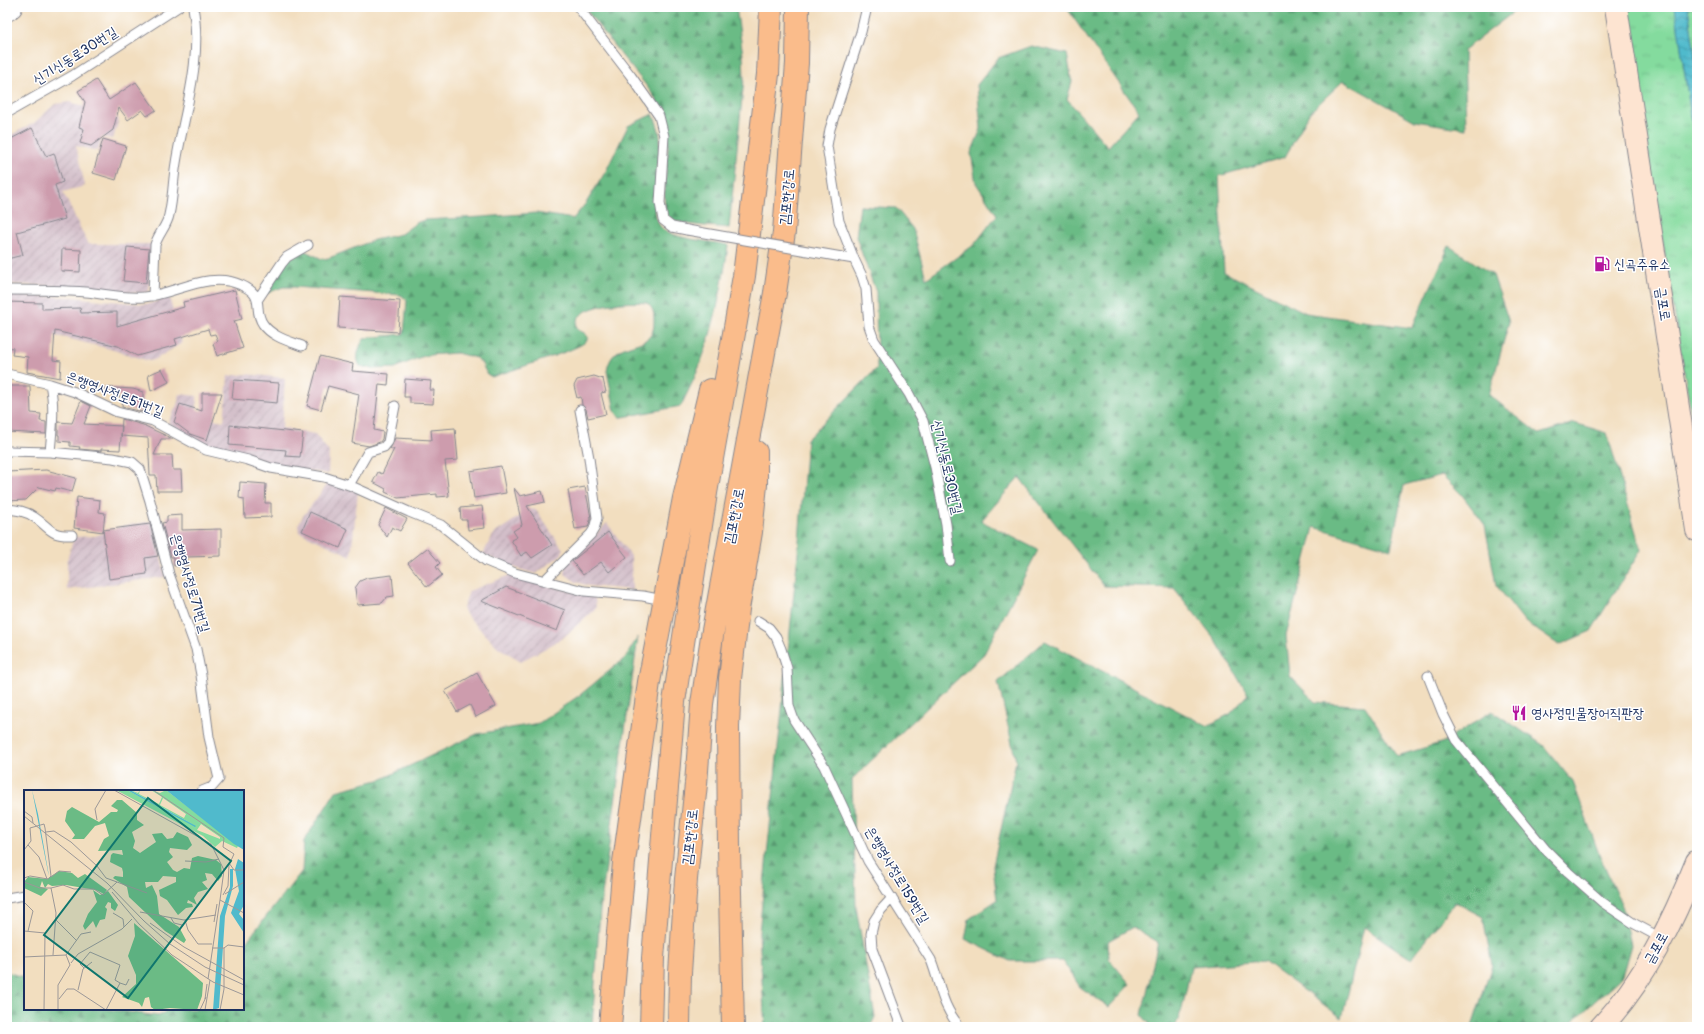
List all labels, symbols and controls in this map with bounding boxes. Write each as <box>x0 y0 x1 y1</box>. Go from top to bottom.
street label: 신기신동로30번길 <box>30 23 121 89</box>
street label: 김포한강로 <box>776 168 798 226</box>
fuel station icon: 신곡주유소 <box>1593 255 1611 273</box>
place label: 신곡주유소 <box>1614 256 1670 273</box>
street label: 금포로 <box>1652 286 1674 322</box>
street label: 은행영사정로51번길 <box>64 368 167 421</box>
street label: 신기신동로30번길 <box>928 418 966 517</box>
street label: 김포한강로 <box>720 487 748 545</box>
street label: 은행영사정로71번길 <box>167 531 213 635</box>
restaurant icon: 영사정민물장어직판장 <box>1510 704 1528 722</box>
place label: 영사정민물장어직판장 <box>1531 705 1644 722</box>
inset map <box>24 790 244 1010</box>
street label: 김포한강로 <box>679 808 701 866</box>
street label: 은행영사정로159번길 <box>861 823 933 927</box>
street label: 금포로 <box>1640 929 1672 967</box>

